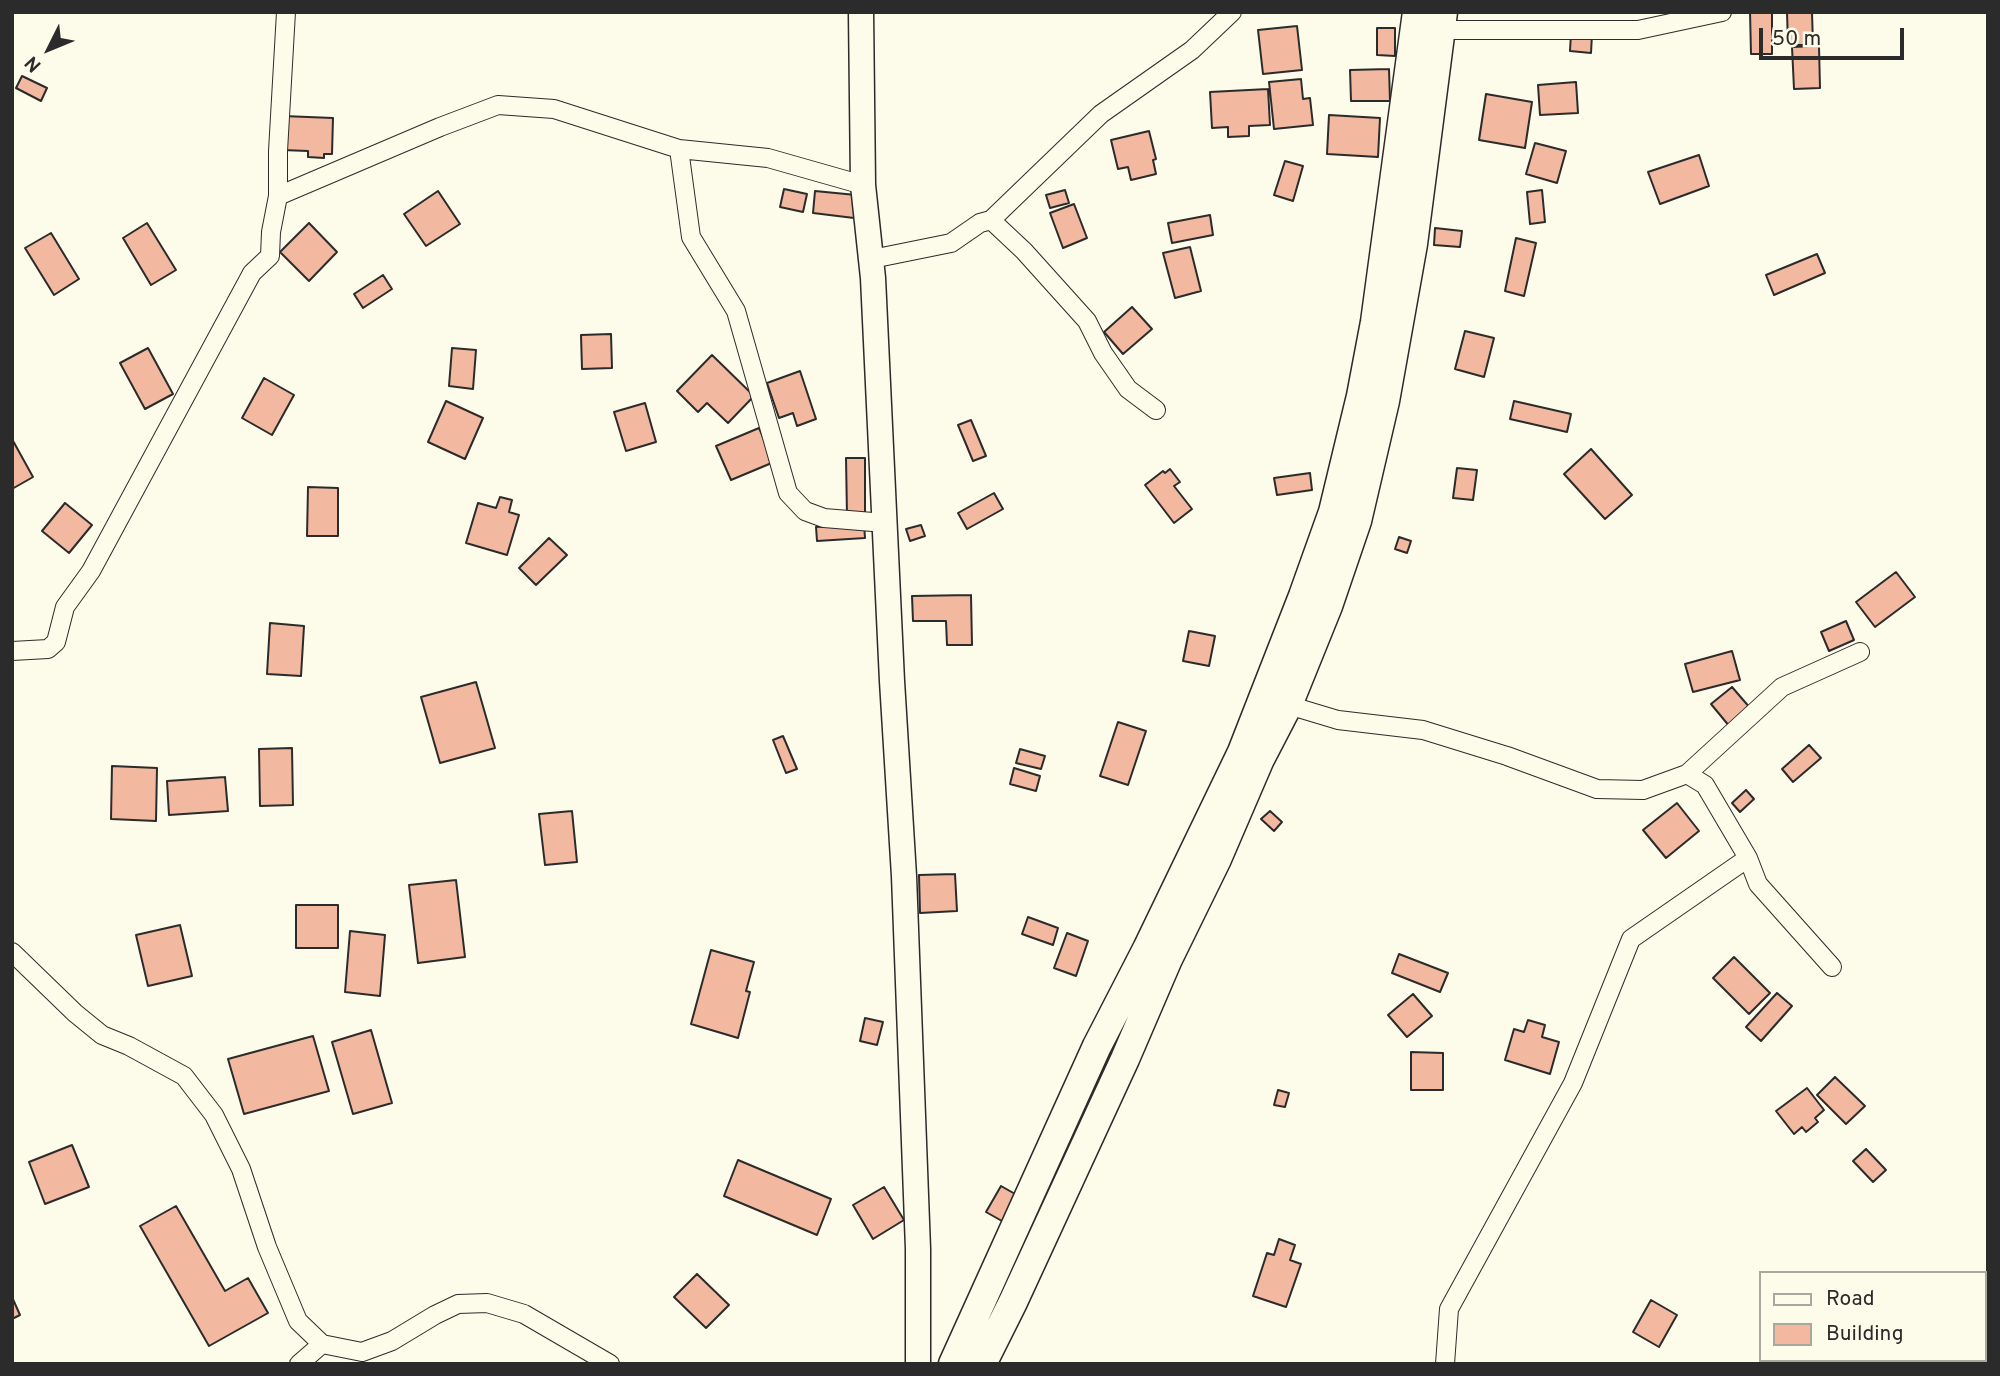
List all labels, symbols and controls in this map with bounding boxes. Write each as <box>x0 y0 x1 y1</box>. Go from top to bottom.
north arrow <box>14 14 84 84</box>
scale bar <box>1762 14 1907 58</box>
text: 50 m <box>1772 26 1821 53</box>
text: N <box>20 50 47 76</box>
legend <box>1758 1271 1986 1362</box>
text: Road <box>1826 1286 1875 1313</box>
text: Building <box>1826 1321 1904 1348</box>

